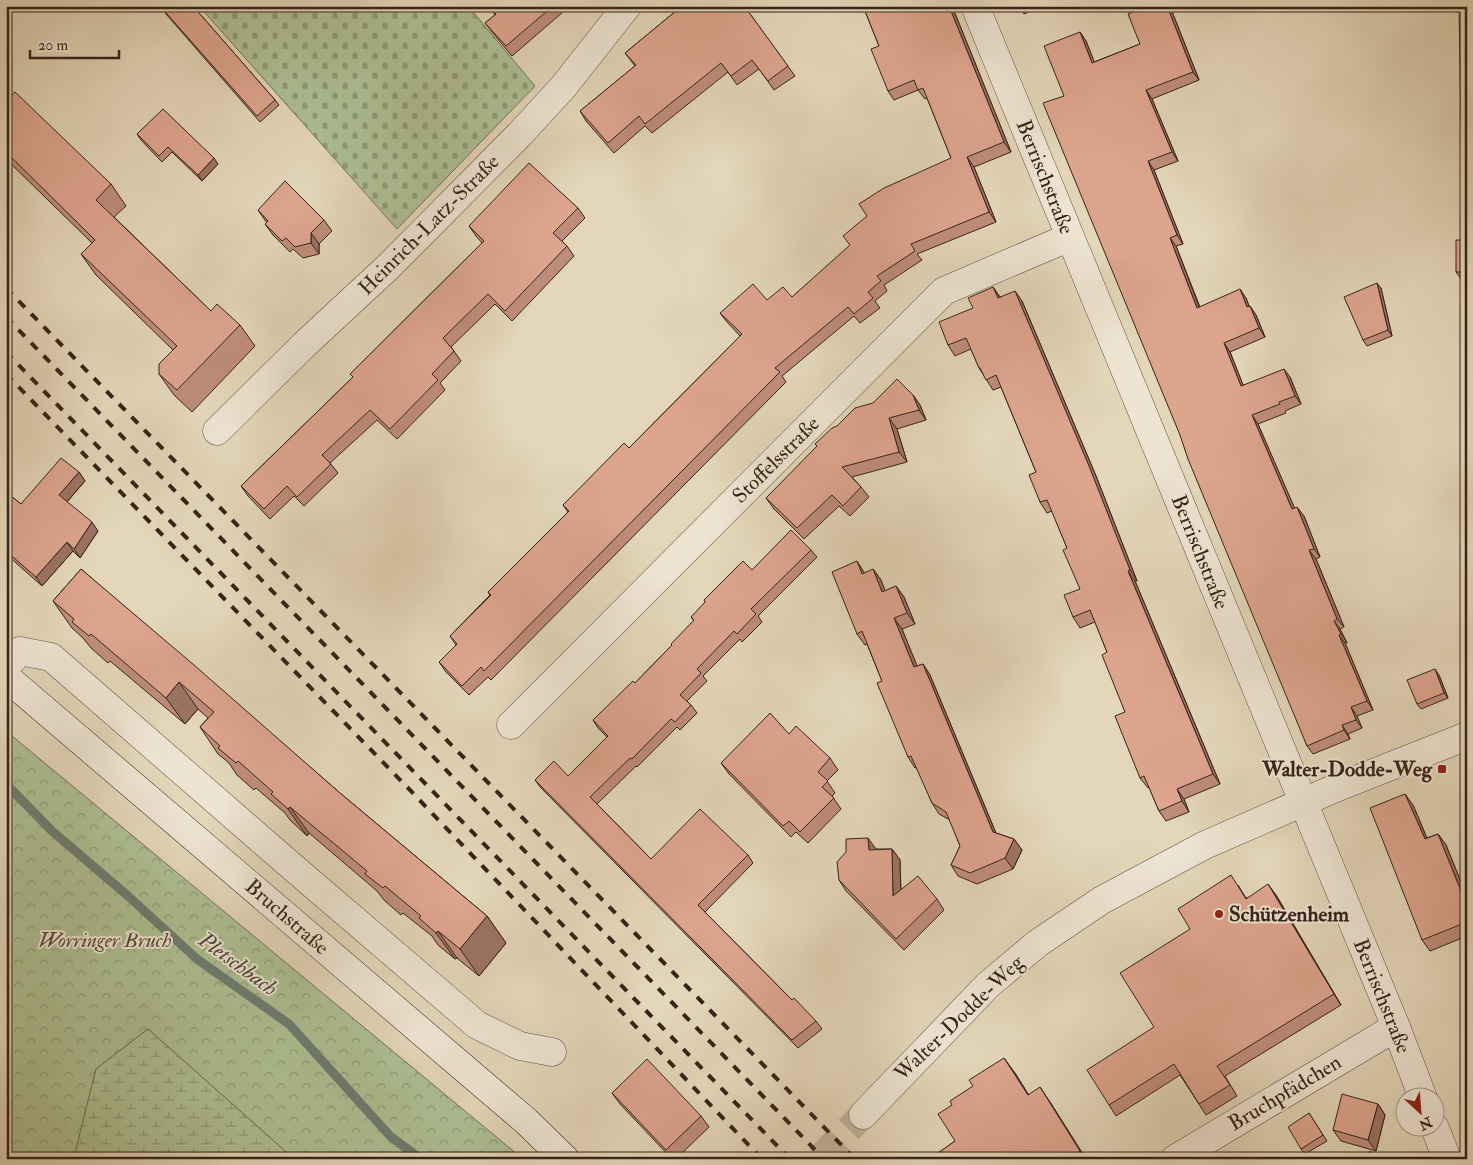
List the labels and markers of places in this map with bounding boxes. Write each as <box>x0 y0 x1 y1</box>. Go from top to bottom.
place label: Walter-Dodde-Weg <box>1261 756 1433 783</box>
marker: Walter-Dodde-Weg <box>1436 763 1448 775</box>
place label: Schützenheim <box>1229 901 1350 928</box>
marker: Schützenheim <box>1213 908 1225 920</box>

